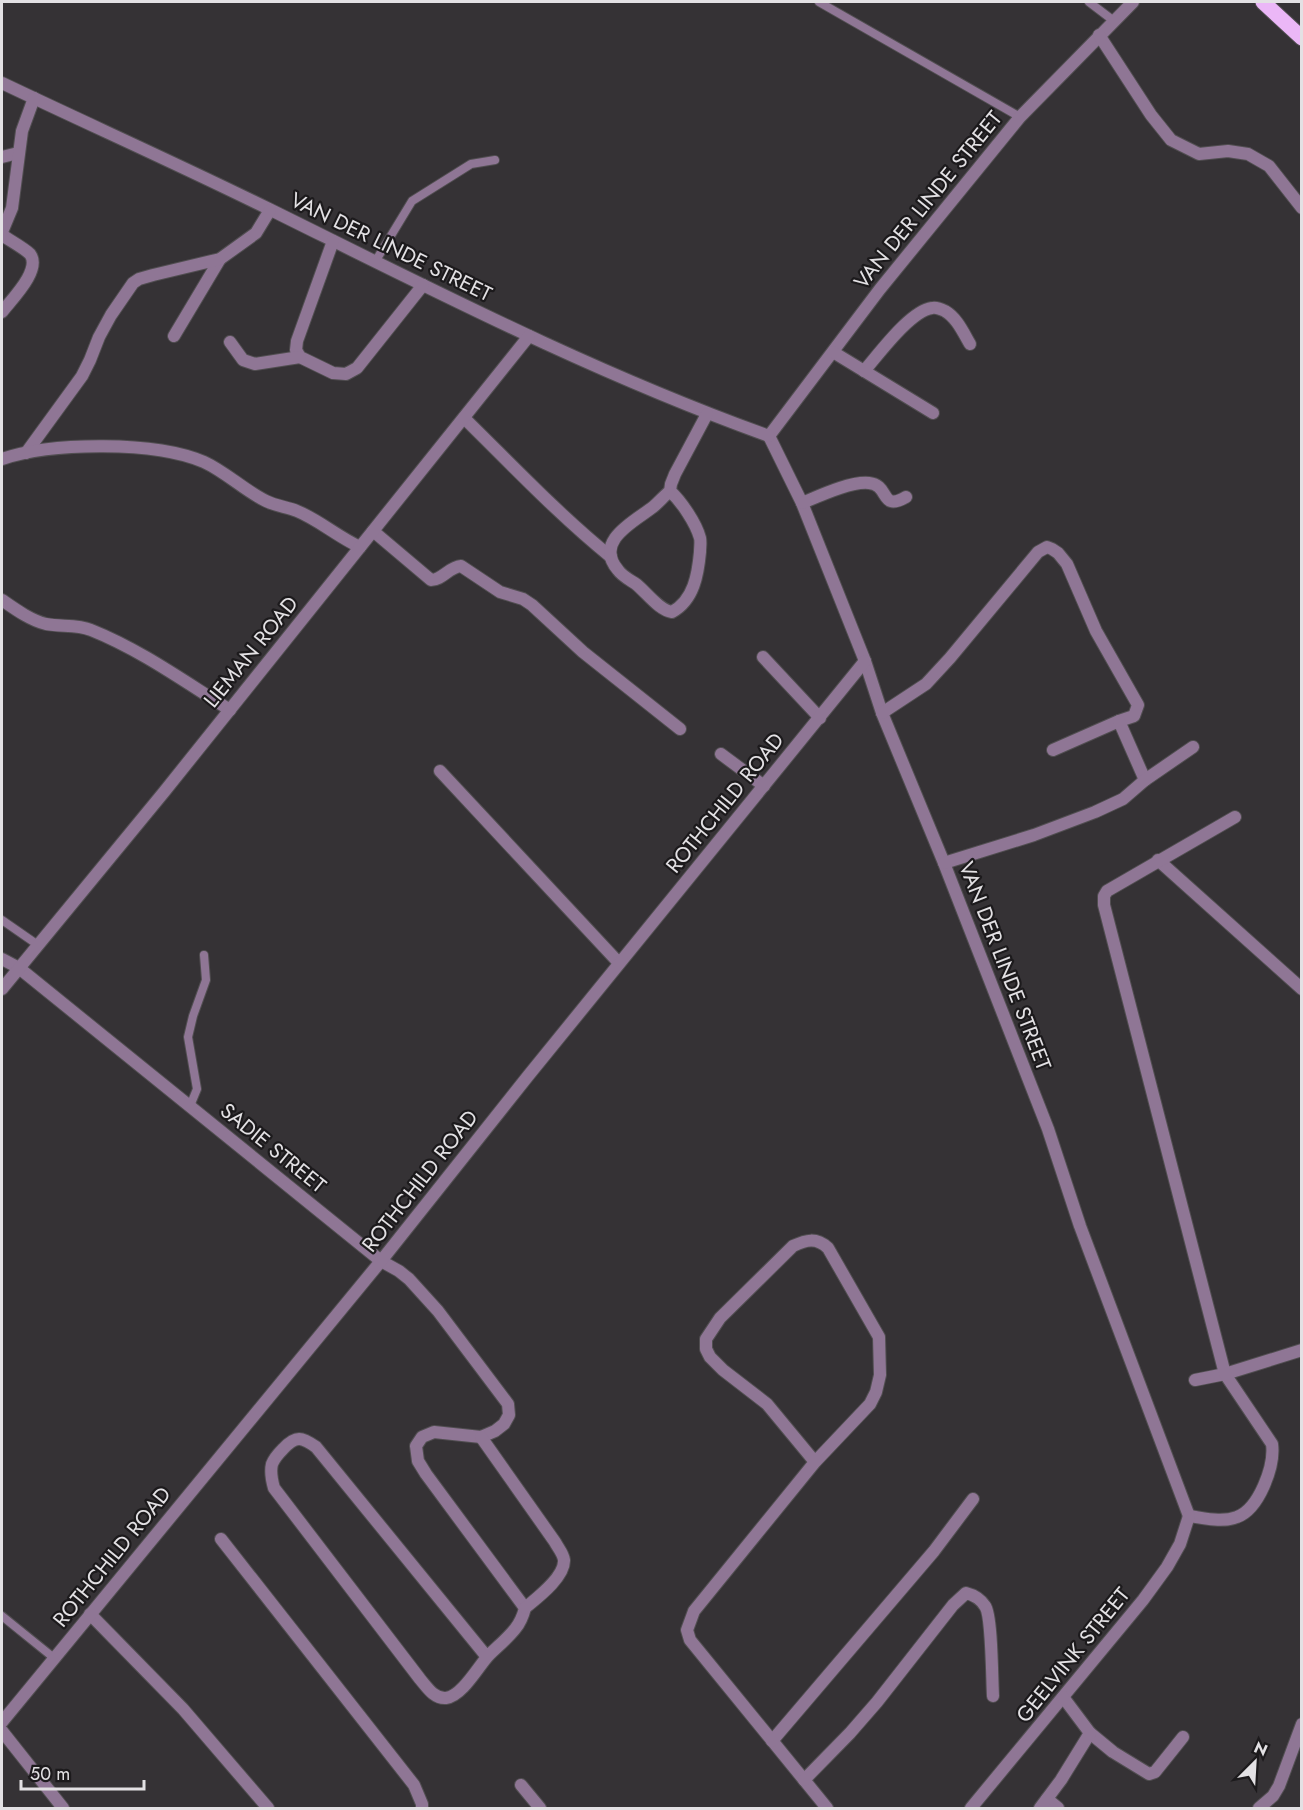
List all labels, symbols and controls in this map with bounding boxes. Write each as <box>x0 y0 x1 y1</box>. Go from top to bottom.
street label: VAN DER LINDE STREET <box>847 105 1009 295</box>
street label: VAN DER LINDE STREET <box>285 185 497 309</box>
street label: LIEMAN ROAD <box>197 590 305 714</box>
street label: ROTHCHILD ROAD <box>659 726 791 880</box>
street label: VAN DER LINDE STREET <box>951 857 1059 1075</box>
street label: SADIE STREET <box>214 1096 333 1200</box>
street label: ROTHCHILD ROAD <box>355 1104 485 1258</box>
street label: ROTHCHILD ROAD <box>46 1480 178 1634</box>
street label: GEELVINK STREET <box>1009 1581 1137 1729</box>
north arrow <box>1225 1732 1285 1792</box>
text: N <box>1250 1736 1271 1762</box>
scale bar <box>21 1753 144 1791</box>
text: 50 m <box>30 1761 70 1787</box>

